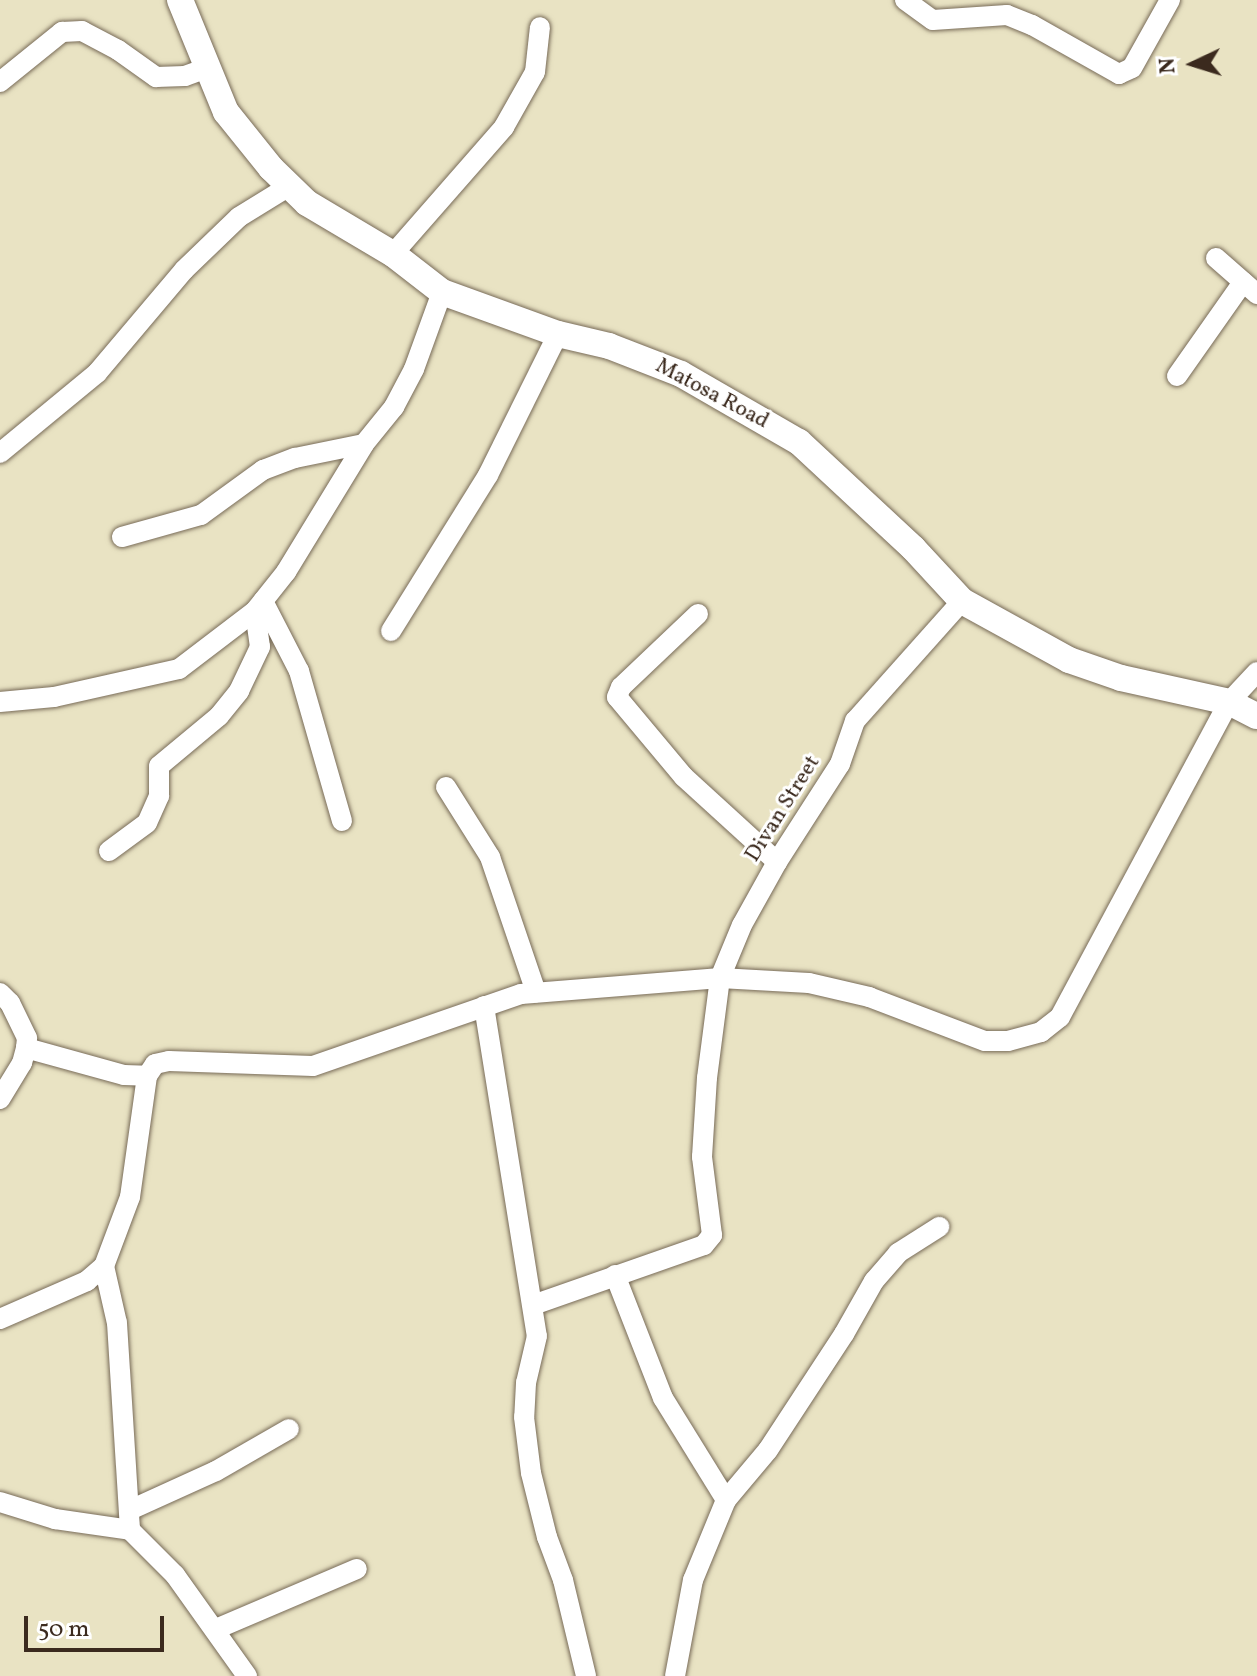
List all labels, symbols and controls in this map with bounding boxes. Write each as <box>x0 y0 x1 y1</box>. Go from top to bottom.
north arrow <box>1153 24 1233 104</box>
text: N <box>1153 57 1185 75</box>
street label: Matosa Road <box>651 353 773 435</box>
street label: Divan Street <box>740 751 826 867</box>
scale bar <box>28 1600 168 1650</box>
text: 50 m <box>38 1613 90 1647</box>

